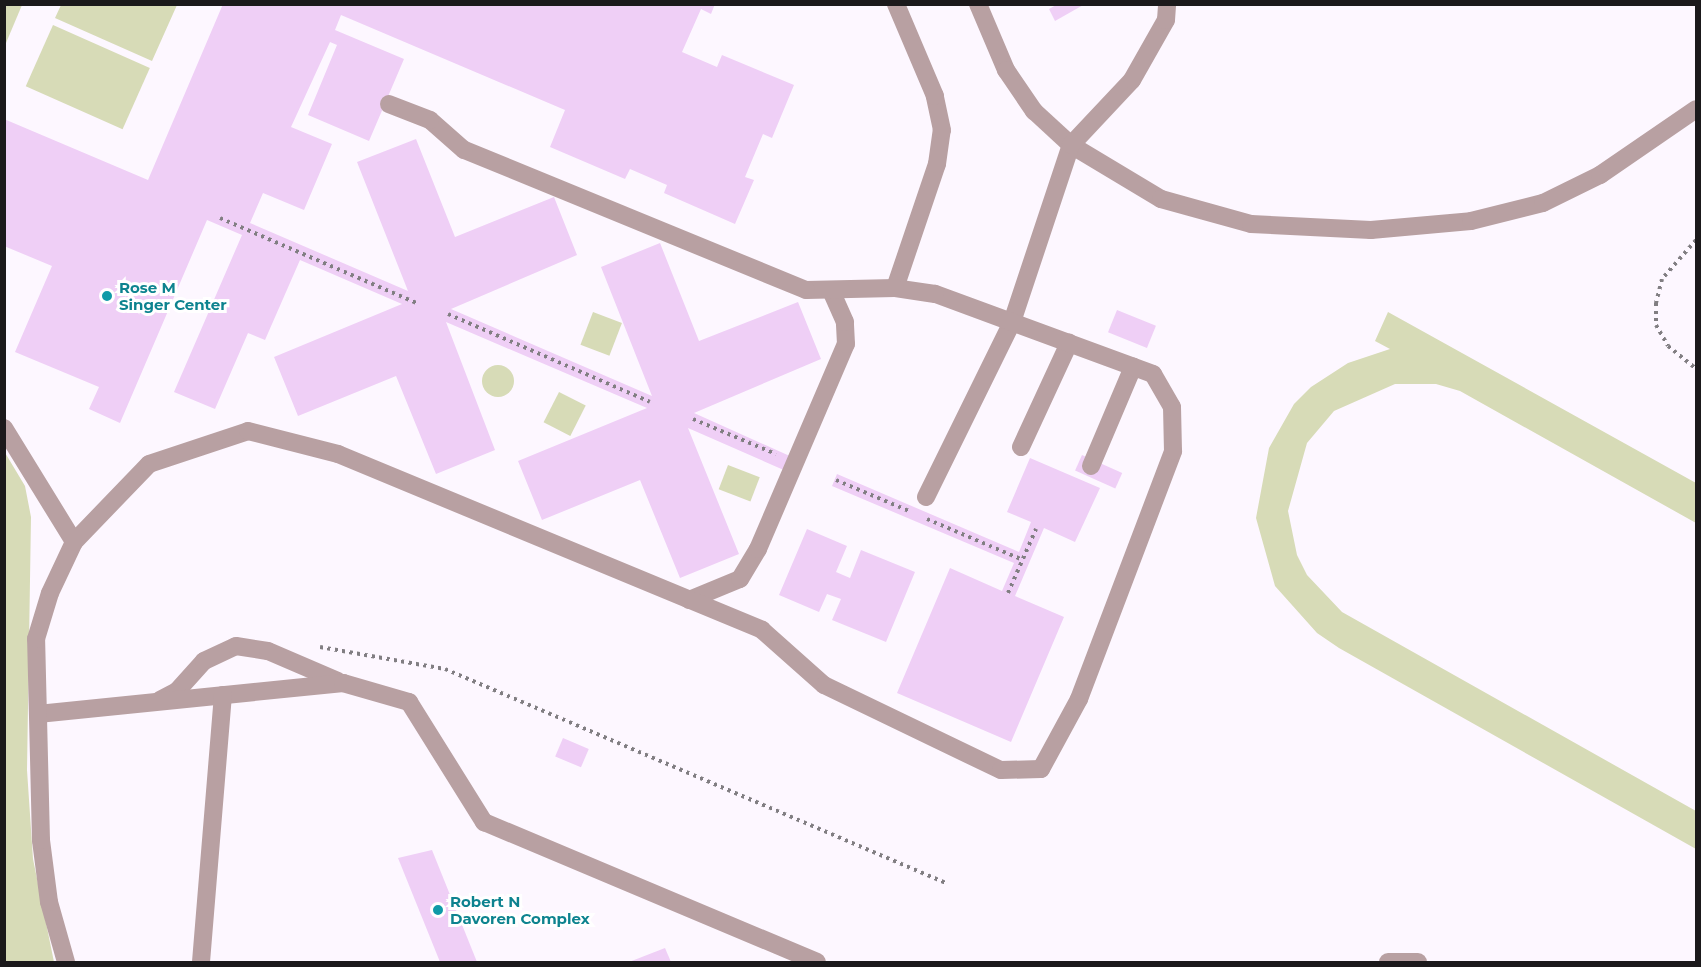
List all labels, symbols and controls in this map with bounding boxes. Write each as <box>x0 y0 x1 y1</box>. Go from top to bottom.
place label: Rose M Singer Center <box>119 278 227 313</box>
marker: Rose M Singer Center <box>100 289 114 303</box>
place label: Robert N Davoren Complex <box>450 892 590 927</box>
marker: Robert N Davoren Complex <box>431 903 445 917</box>

